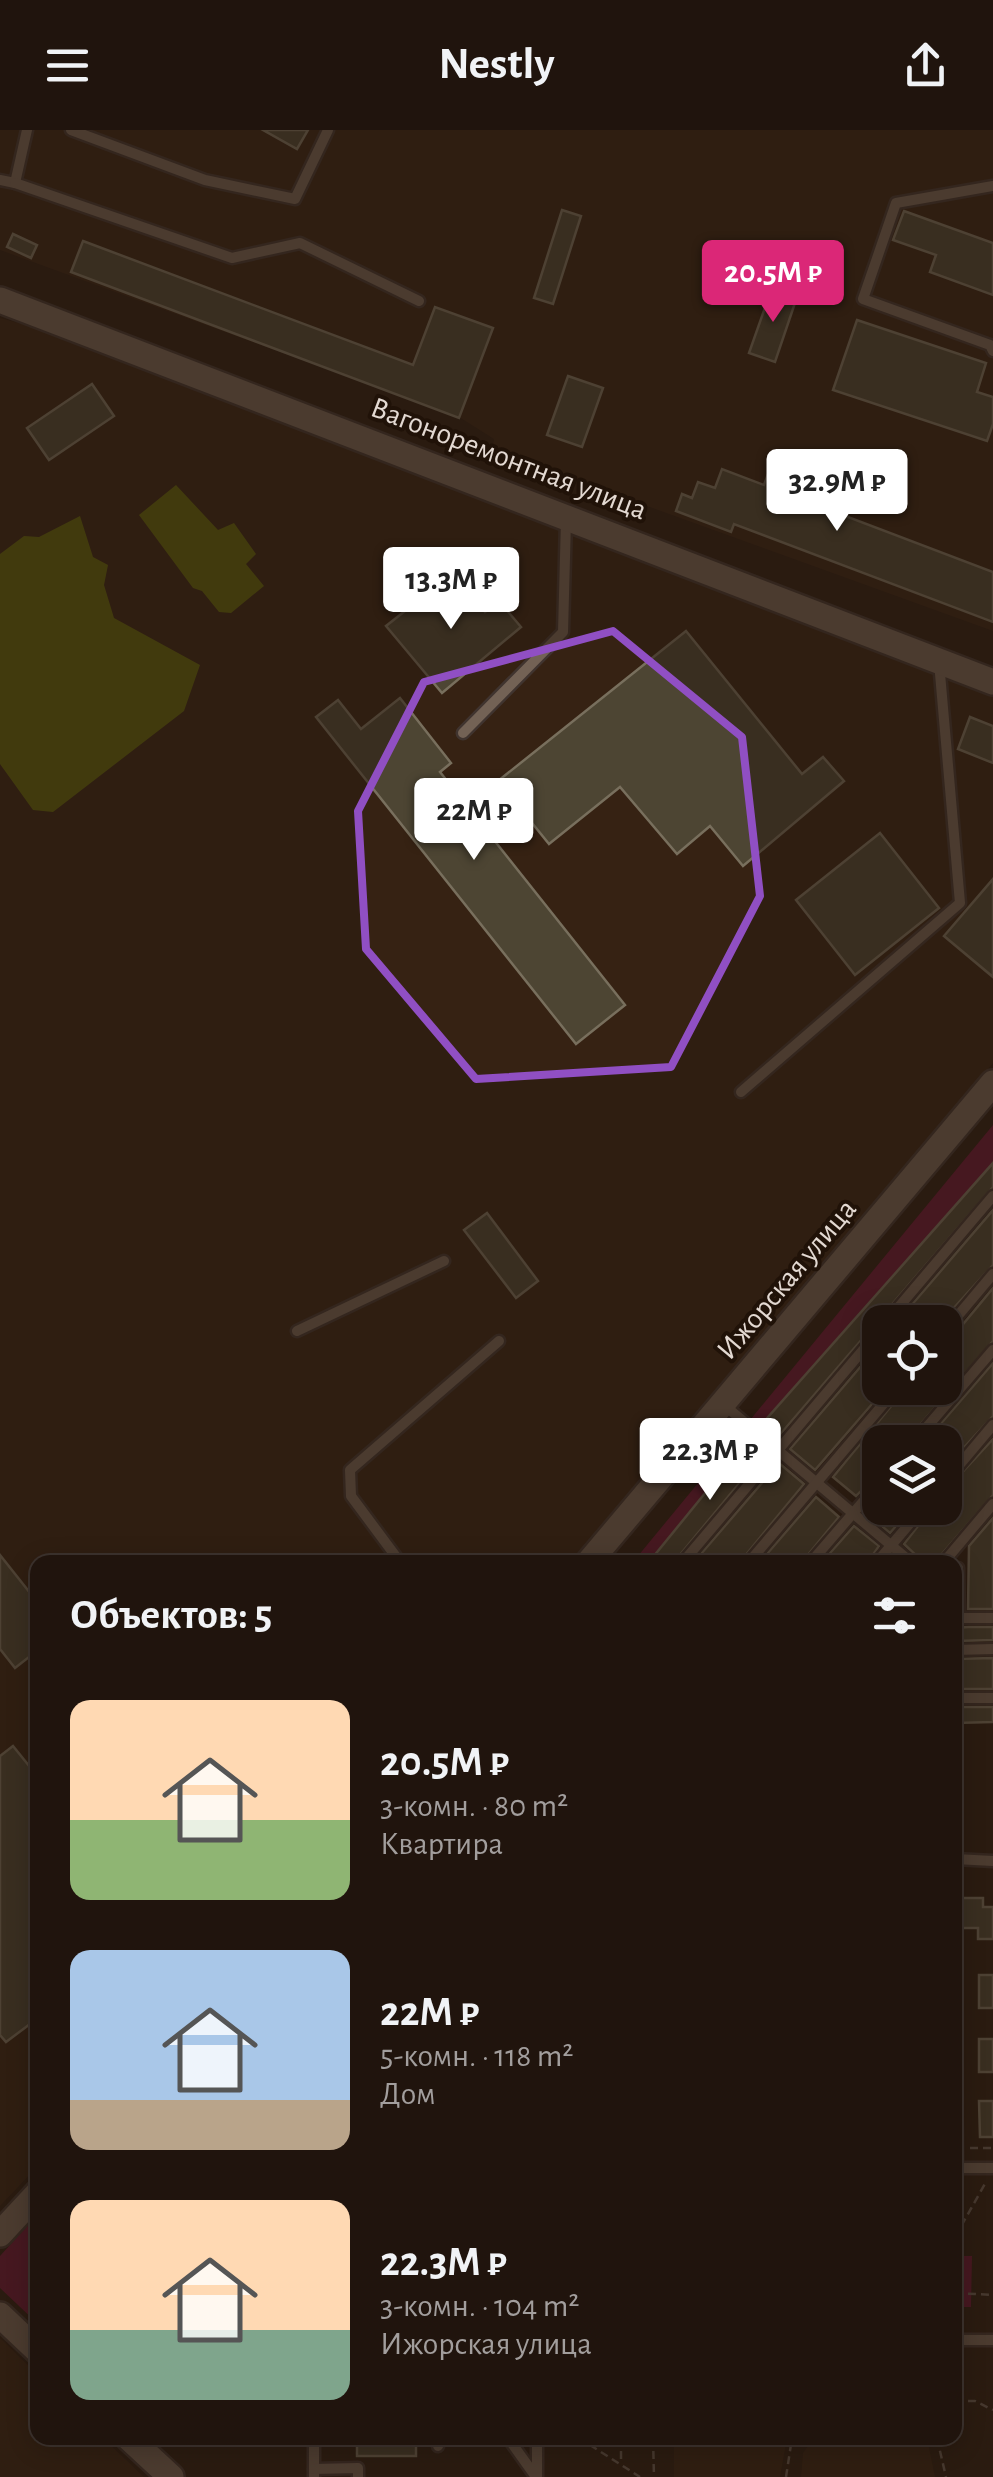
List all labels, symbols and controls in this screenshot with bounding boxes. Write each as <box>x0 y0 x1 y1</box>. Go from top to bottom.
icon: menu <box>40 38 95 93</box>
icon: share <box>898 38 953 93</box>
text: Nestly <box>438 42 555 87</box>
pin: 20.5M ₽ <box>681 240 865 325</box>
text: 20.5M ₽ <box>724 256 822 288</box>
street label: Вагоноремонтная улица <box>367 392 651 525</box>
pin: 32.9M ₽ <box>745 449 929 534</box>
text: 32.9M ₽ <box>789 465 885 497</box>
pin: 13.3M ₽ <box>359 547 543 632</box>
text: 13.3M ₽ <box>405 563 497 595</box>
pin: 22M ₽ <box>404 778 544 863</box>
text: 22M ₽ <box>436 794 512 826</box>
street label: Ижорская улица <box>711 1194 862 1365</box>
map controls <box>862 1305 962 1525</box>
button: locate <box>862 1305 962 1405</box>
pin: 22.3M ₽ <box>618 1418 802 1503</box>
button: layers <box>862 1425 962 1525</box>
text: 22.3M ₽ <box>662 1434 758 1466</box>
icon: filters <box>867 1588 922 1643</box>
text: Объектов: 5 <box>70 1594 272 1636</box>
icon: home <box>150 1740 270 1860</box>
text: 20.5M ₽ <box>380 1741 509 1783</box>
text: 3-комн. · 80 m² <box>380 1790 568 1822</box>
text: Квартира <box>380 1828 503 1860</box>
icon: home <box>150 1990 270 2110</box>
text: 22M ₽ <box>380 1991 479 2033</box>
text: 5-комн. · 118 m² <box>380 2040 574 2072</box>
text: Дом <box>380 2078 436 2110</box>
icon: home <box>150 2240 270 2360</box>
text: 22.3M ₽ <box>380 2241 507 2283</box>
text: 3-комн. · 104 m² <box>380 2290 579 2322</box>
text: Ижорская улица <box>380 2328 592 2360</box>

